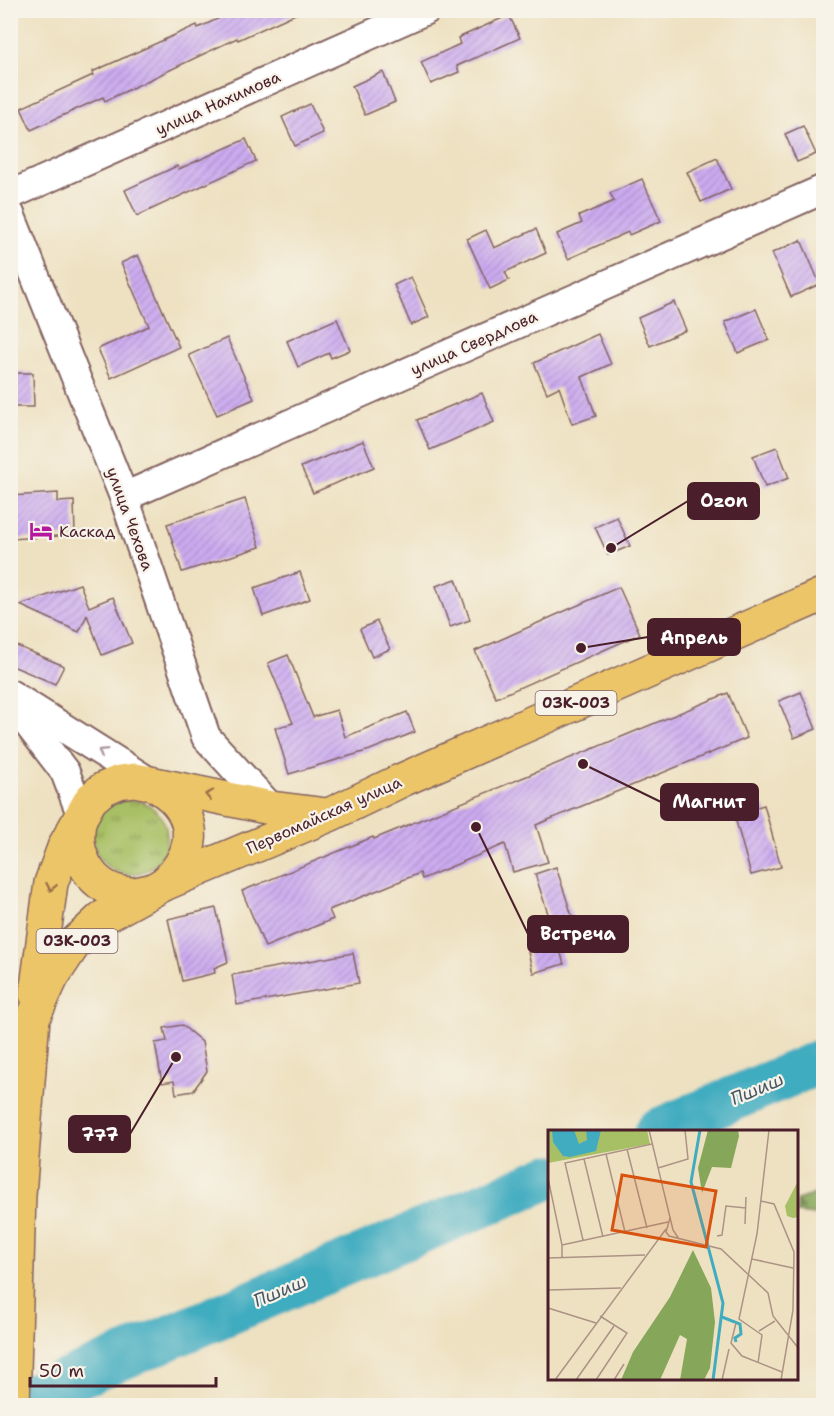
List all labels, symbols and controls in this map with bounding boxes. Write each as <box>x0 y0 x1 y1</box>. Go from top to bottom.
street label: улица Нахимова <box>152 66 284 140</box>
street label: улица Свердлова <box>407 306 541 380</box>
street label: улица Чехова <box>102 464 158 574</box>
callout: Ozon <box>688 483 759 519</box>
text: Ozon <box>700 489 748 513</box>
hotel icon: Каскад <box>28 518 54 544</box>
place label: Каскад <box>59 521 115 542</box>
callout: Апрель <box>648 619 740 655</box>
text: Апрель <box>660 626 728 650</box>
road number: 03К-003 <box>536 691 616 715</box>
one-way arrow <box>98 747 108 759</box>
street label: Первомайская улица <box>243 771 405 859</box>
callout: Магнит <box>661 784 758 820</box>
one-way arrow <box>204 789 214 802</box>
text: Магнит <box>672 790 746 814</box>
one-way arrow <box>45 882 58 892</box>
callout: Встреча <box>528 916 628 952</box>
text: Встреча <box>540 922 617 946</box>
road number: 03К-003 <box>36 929 118 953</box>
water label: Пшиш <box>727 1067 787 1111</box>
callout: 777 <box>69 1116 130 1152</box>
text: 777 <box>82 1123 119 1147</box>
inset map <box>548 1130 798 1380</box>
water label: Пшиш <box>250 1269 310 1313</box>
scale bar <box>30 1350 216 1388</box>
text: 50 m <box>39 1359 84 1383</box>

